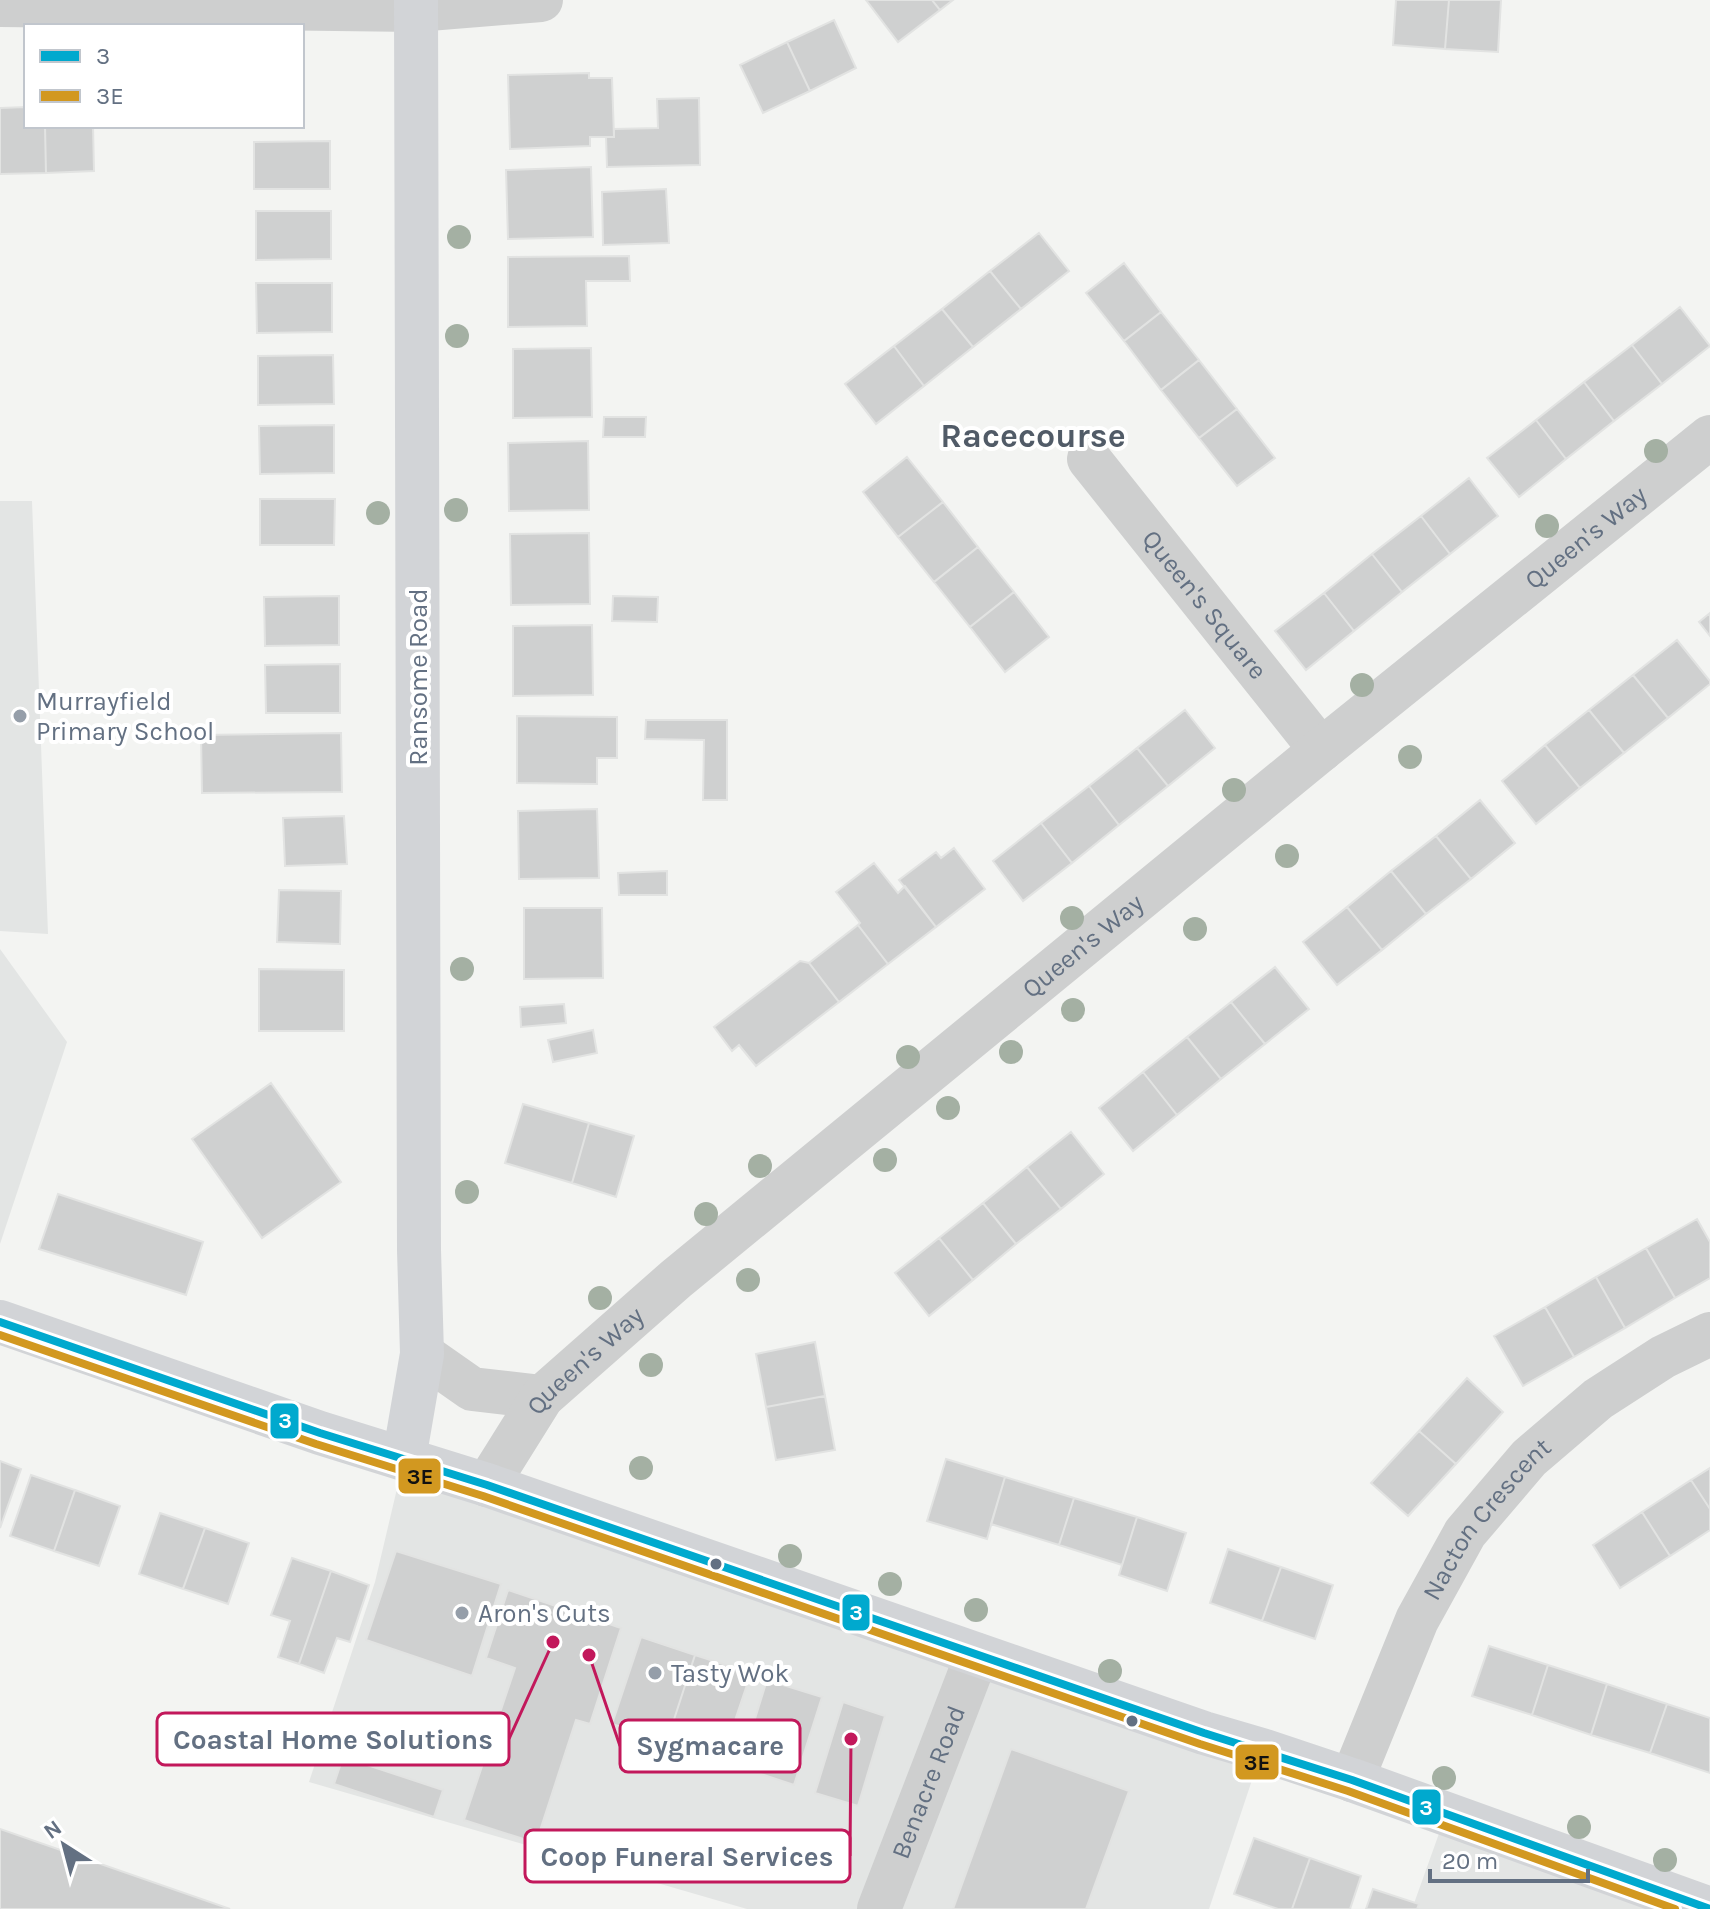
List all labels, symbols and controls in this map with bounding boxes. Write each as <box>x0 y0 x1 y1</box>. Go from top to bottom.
legend <box>24 24 304 128</box>
text: 3 <box>96 42 110 70</box>
text: 3E <box>96 82 124 110</box>
district label: Racecourse <box>940 416 1126 456</box>
street label: Queen's Way <box>1518 479 1653 595</box>
street label: Queen's Square <box>1136 524 1274 685</box>
street label: Ransome Road <box>403 588 434 766</box>
place label: Murrayfield Primary School <box>36 686 214 747</box>
marker: Murrayfield Primary School <box>11 707 29 725</box>
street label: Queen's Way <box>1016 887 1149 1004</box>
street label: Queen's Way <box>520 1300 650 1420</box>
line badge: 3 <box>269 1402 300 1440</box>
text: 3 <box>278 1408 292 1434</box>
street label: Nacton Crescent <box>1416 1431 1557 1605</box>
line badge: 3E <box>397 1457 442 1495</box>
text: 3E <box>407 1464 433 1490</box>
unlabelled marker <box>708 1556 724 1572</box>
line badge: 3 <box>841 1593 871 1632</box>
place label: Aron's Cuts <box>478 1598 611 1629</box>
text: 3 <box>849 1600 863 1626</box>
marker: Aron's Cuts <box>453 1604 471 1622</box>
place label: Tasty Wok <box>671 1658 789 1689</box>
marker: Tasty Wok <box>646 1664 664 1682</box>
street label: Benacre Road <box>884 1701 972 1863</box>
callout: Coastal Home Solutions <box>157 1713 509 1765</box>
unlabelled marker <box>1124 1713 1140 1729</box>
callout: Sygmacare <box>620 1720 800 1772</box>
text: Coastal Home Solutions <box>173 1723 493 1756</box>
text: Sygmacare <box>636 1729 784 1762</box>
line badge: 3E <box>1234 1743 1280 1781</box>
text: 3E <box>1244 1750 1270 1776</box>
line badge: 3 <box>1411 1788 1442 1826</box>
text: 3 <box>1419 1795 1433 1821</box>
north arrow <box>24 1805 104 1885</box>
text: N <box>39 1814 67 1845</box>
callout: Coop Funeral Services <box>525 1830 850 1882</box>
scale bar <box>1430 1833 1588 1883</box>
text: Coop Funeral Services <box>541 1840 833 1873</box>
text: 20 m <box>1442 1847 1498 1875</box>

